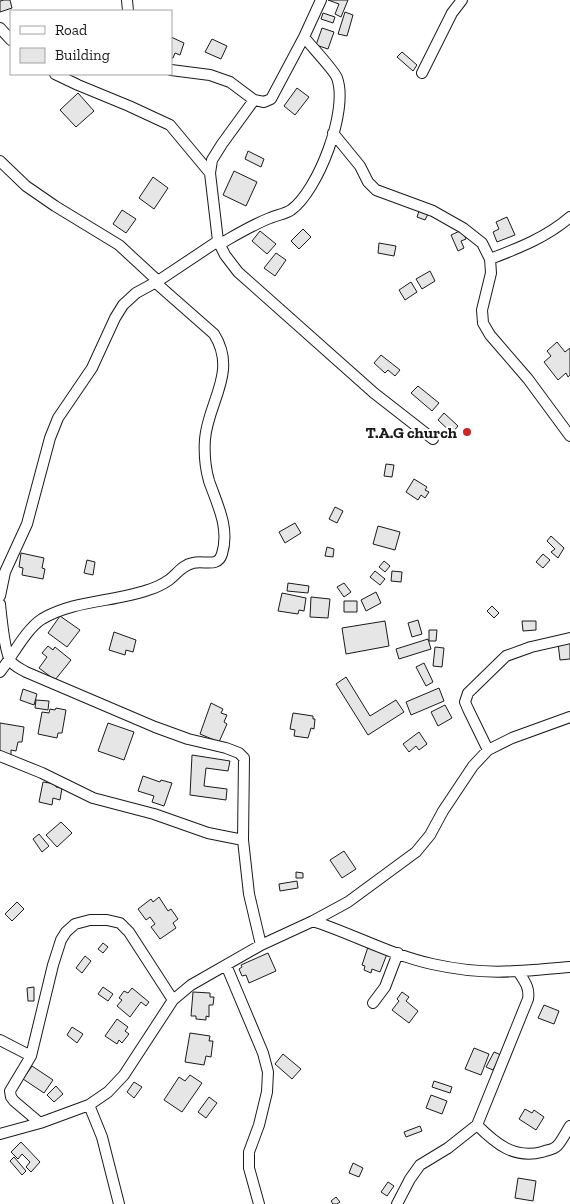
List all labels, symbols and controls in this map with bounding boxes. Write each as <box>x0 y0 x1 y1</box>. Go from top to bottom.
legend <box>10 10 172 75</box>
text: Road <box>55 21 88 39</box>
text: Building <box>55 46 110 64</box>
place label: T.A.G church <box>365 423 458 442</box>
marker: T.A.G church <box>461 426 473 438</box>

